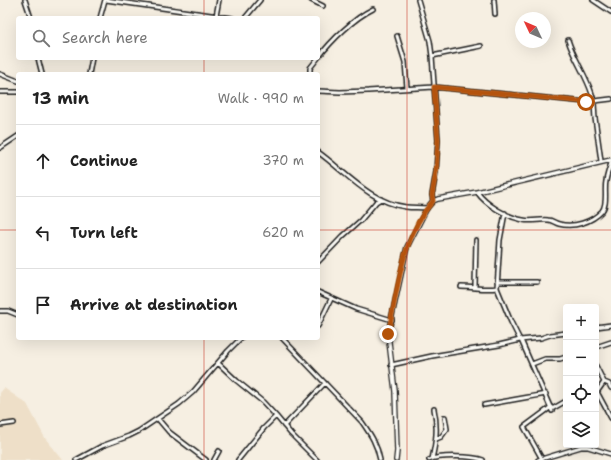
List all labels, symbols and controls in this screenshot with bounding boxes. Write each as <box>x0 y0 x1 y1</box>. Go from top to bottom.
north arrow <box>515 12 551 48</box>
search box <box>16 16 320 60</box>
icon: search <box>30 27 52 49</box>
text: Search here <box>62 28 148 48</box>
text: 13 min <box>32 87 89 109</box>
text: Walk · 990 m <box>218 90 304 107</box>
route start <box>577 93 595 111</box>
icon: ahead <box>32 150 54 172</box>
text: Continue <box>70 151 138 171</box>
text: 370 m <box>262 152 304 169</box>
icon: left <box>32 222 54 244</box>
text: Turn left <box>70 223 138 243</box>
text: 620 m <box>262 224 304 241</box>
icon: arrive <box>32 294 54 316</box>
text: Arrive at destination <box>70 295 238 315</box>
map controls <box>563 304 599 448</box>
button: + <box>563 304 599 340</box>
route end <box>379 325 397 343</box>
button: − <box>563 340 599 376</box>
button: locate <box>563 376 599 412</box>
button: layers <box>563 412 599 448</box>

